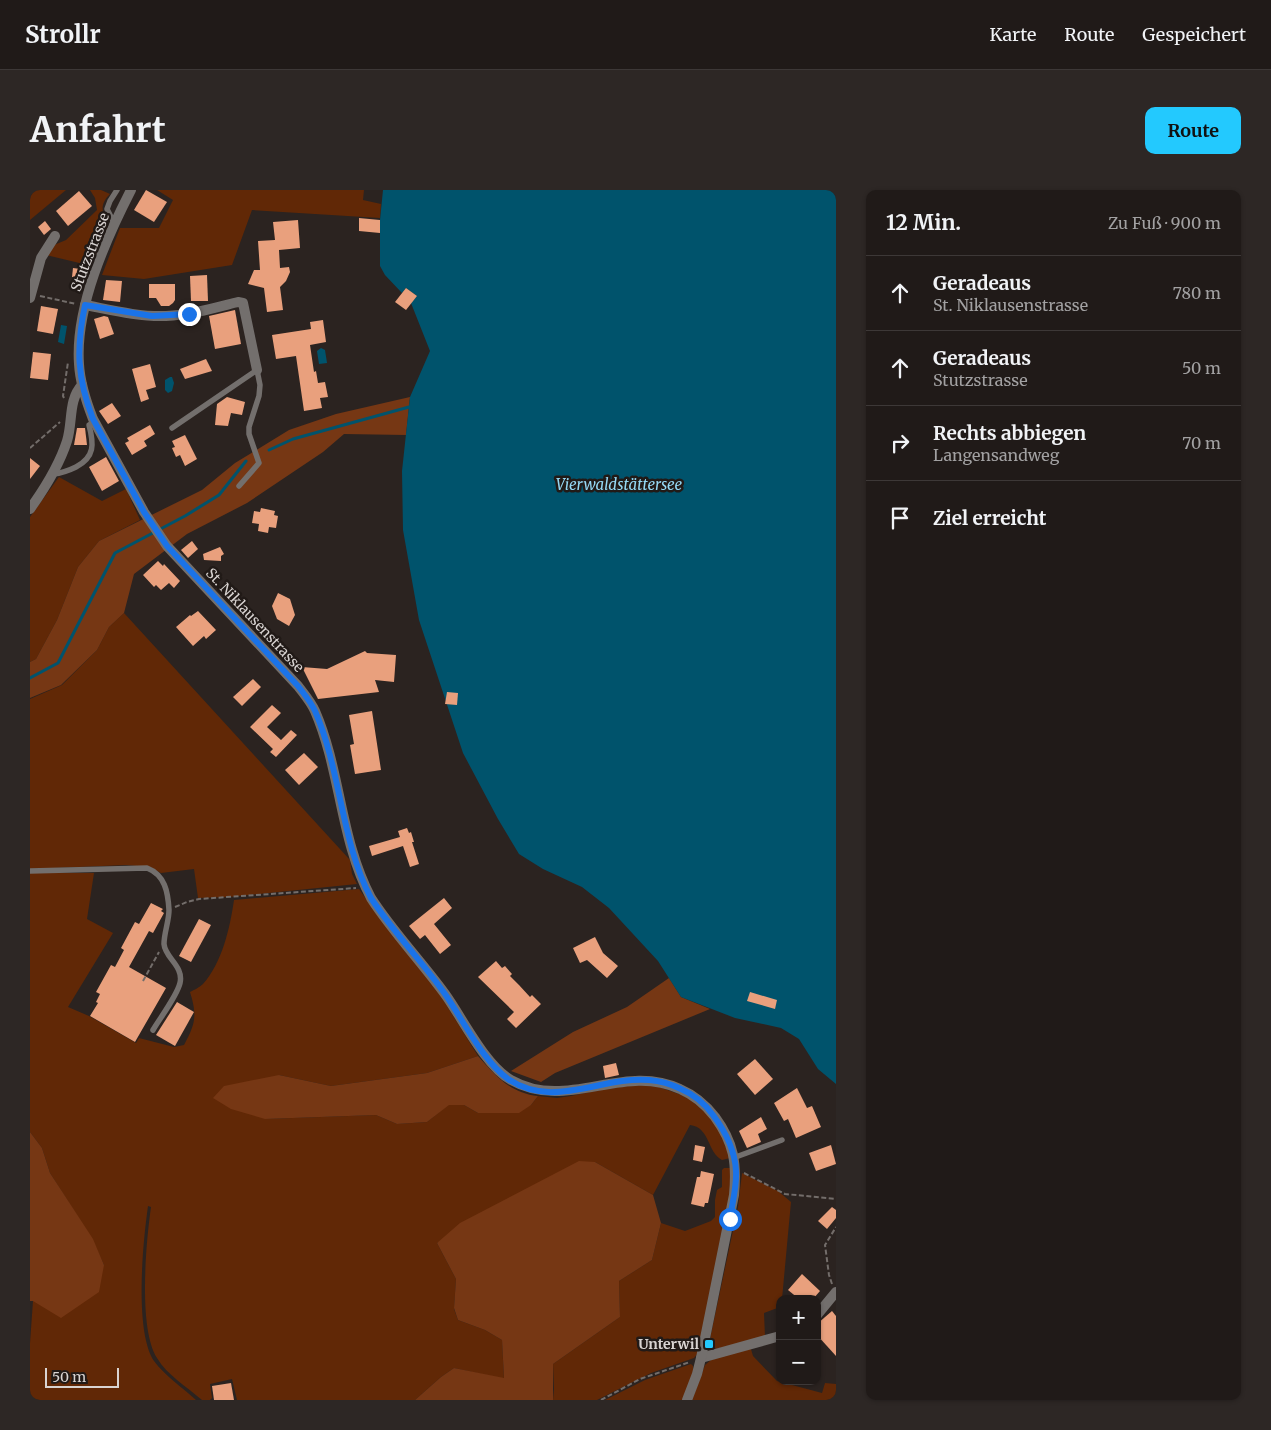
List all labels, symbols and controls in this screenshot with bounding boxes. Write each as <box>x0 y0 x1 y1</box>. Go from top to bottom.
text: Strollr <box>25 19 101 50</box>
text: Karte <box>990 23 1036 46</box>
text: Route <box>1064 23 1114 46</box>
text: Gespeichert <box>1142 23 1246 46</box>
button: Route <box>1145 107 1241 154</box>
text: Anfahrt <box>30 108 166 152</box>
text: 12 Min. <box>886 209 961 236</box>
street label: Stutzstrasse <box>67 210 113 294</box>
text: Zu Fuß · 900 m <box>1108 213 1221 233</box>
text: Geradeaus <box>933 271 1031 295</box>
icon: ahead <box>886 279 914 307</box>
text: 780 m <box>1173 283 1221 303</box>
text: St. Niklausenstrasse <box>933 295 1088 315</box>
route end <box>178 303 201 326</box>
text: Geradeaus <box>933 346 1031 370</box>
icon: ahead <box>886 354 914 382</box>
text: 50 m <box>1182 358 1221 378</box>
text: Stutzstrasse <box>933 370 1028 390</box>
text: Rechts abbiegen <box>933 421 1086 445</box>
icon: right <box>886 429 914 457</box>
text: 70 m <box>1182 433 1221 453</box>
text: Langensandweg <box>933 445 1059 465</box>
water label: Vierwaldstättersee <box>556 475 683 494</box>
icon: arrive <box>886 504 914 532</box>
text: Ziel erreicht <box>933 506 1046 530</box>
street label: St. Niklausenstrasse <box>202 564 308 676</box>
route start <box>719 1208 742 1231</box>
map controls <box>776 1295 821 1385</box>
button: + <box>776 1295 821 1340</box>
place label: Unterwil <box>638 1335 699 1353</box>
marker: Unterwil <box>703 1338 715 1350</box>
button: − <box>776 1340 821 1385</box>
scale bar <box>45 1365 119 1388</box>
text: 50 m <box>52 1368 86 1386</box>

